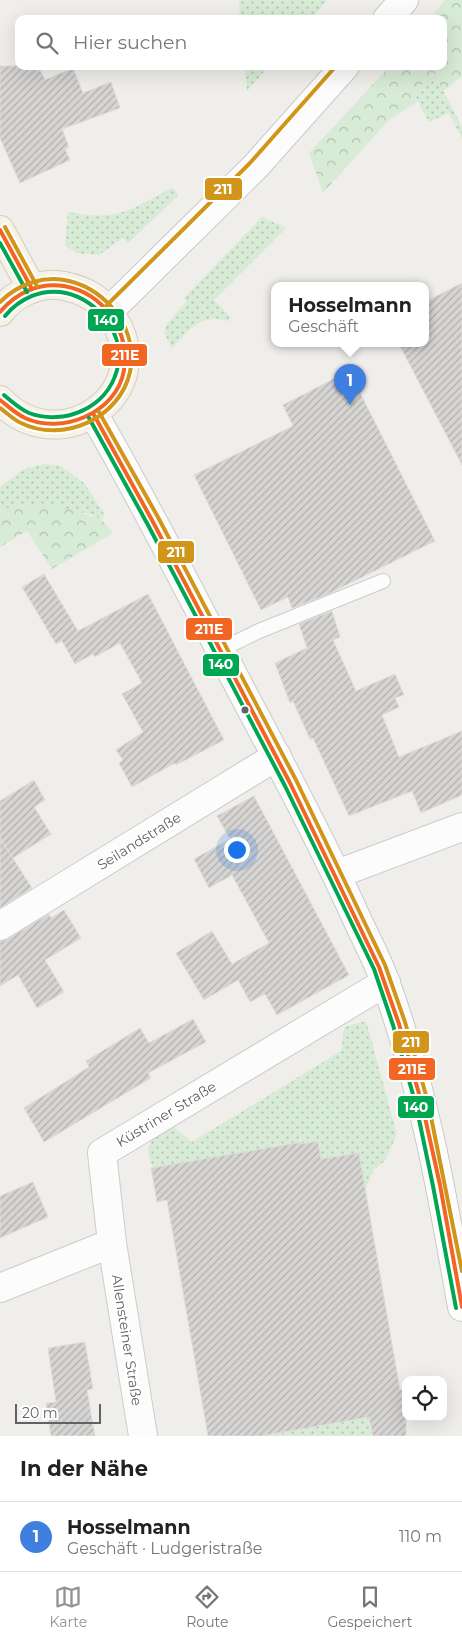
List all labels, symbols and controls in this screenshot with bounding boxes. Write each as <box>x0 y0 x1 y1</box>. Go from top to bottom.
search box <box>15 15 447 70</box>
icon: search <box>33 29 61 57</box>
text: Hier suchen <box>73 31 187 54</box>
line badge: 211 <box>204 177 243 201</box>
text: 211 <box>213 180 233 198</box>
popup <box>271 282 429 347</box>
text: Hosselmann <box>288 294 412 317</box>
line badge: 140 <box>87 308 125 332</box>
text: 140 <box>94 311 118 329</box>
text: Geschäft <box>288 317 359 336</box>
line badge: 211E <box>101 343 148 367</box>
text: 211E <box>111 346 139 364</box>
pin: 1 <box>334 364 366 405</box>
line badge: 211 <box>157 540 195 564</box>
text: 211 <box>166 543 186 561</box>
line badge: 211E <box>185 617 233 641</box>
text: 211E <box>195 620 223 638</box>
line badge: 140 <box>202 653 240 677</box>
text: 140 <box>209 655 233 673</box>
unlabelled marker <box>240 705 250 715</box>
street label: Seilandstraße <box>94 808 184 874</box>
your location <box>224 837 250 863</box>
line badge: 211 <box>392 1030 430 1054</box>
text: 211 <box>401 1033 421 1051</box>
line badge: 211E <box>388 1057 436 1081</box>
text: 211E <box>398 1060 426 1078</box>
street label: Küstriner Straße <box>113 1077 219 1151</box>
line badge: 140 <box>397 1095 435 1119</box>
text: 140 <box>404 1098 428 1116</box>
street label: Allensteiner Straße <box>108 1273 146 1407</box>
map controls <box>402 1376 447 1421</box>
button: locate <box>402 1376 447 1421</box>
scale bar <box>15 1401 101 1424</box>
text: 20 m <box>22 1404 58 1422</box>
text: In der Nähe <box>20 1456 148 1481</box>
text: Hosselmann <box>67 1516 191 1539</box>
text: 1 <box>33 1527 39 1546</box>
text: 110 m <box>399 1527 442 1546</box>
text: Geschäft · Ludgeristraße <box>67 1539 262 1558</box>
tab: Karte <box>50 1583 87 1631</box>
tab: Route <box>186 1583 228 1631</box>
tab: Gespeichert <box>327 1583 412 1631</box>

